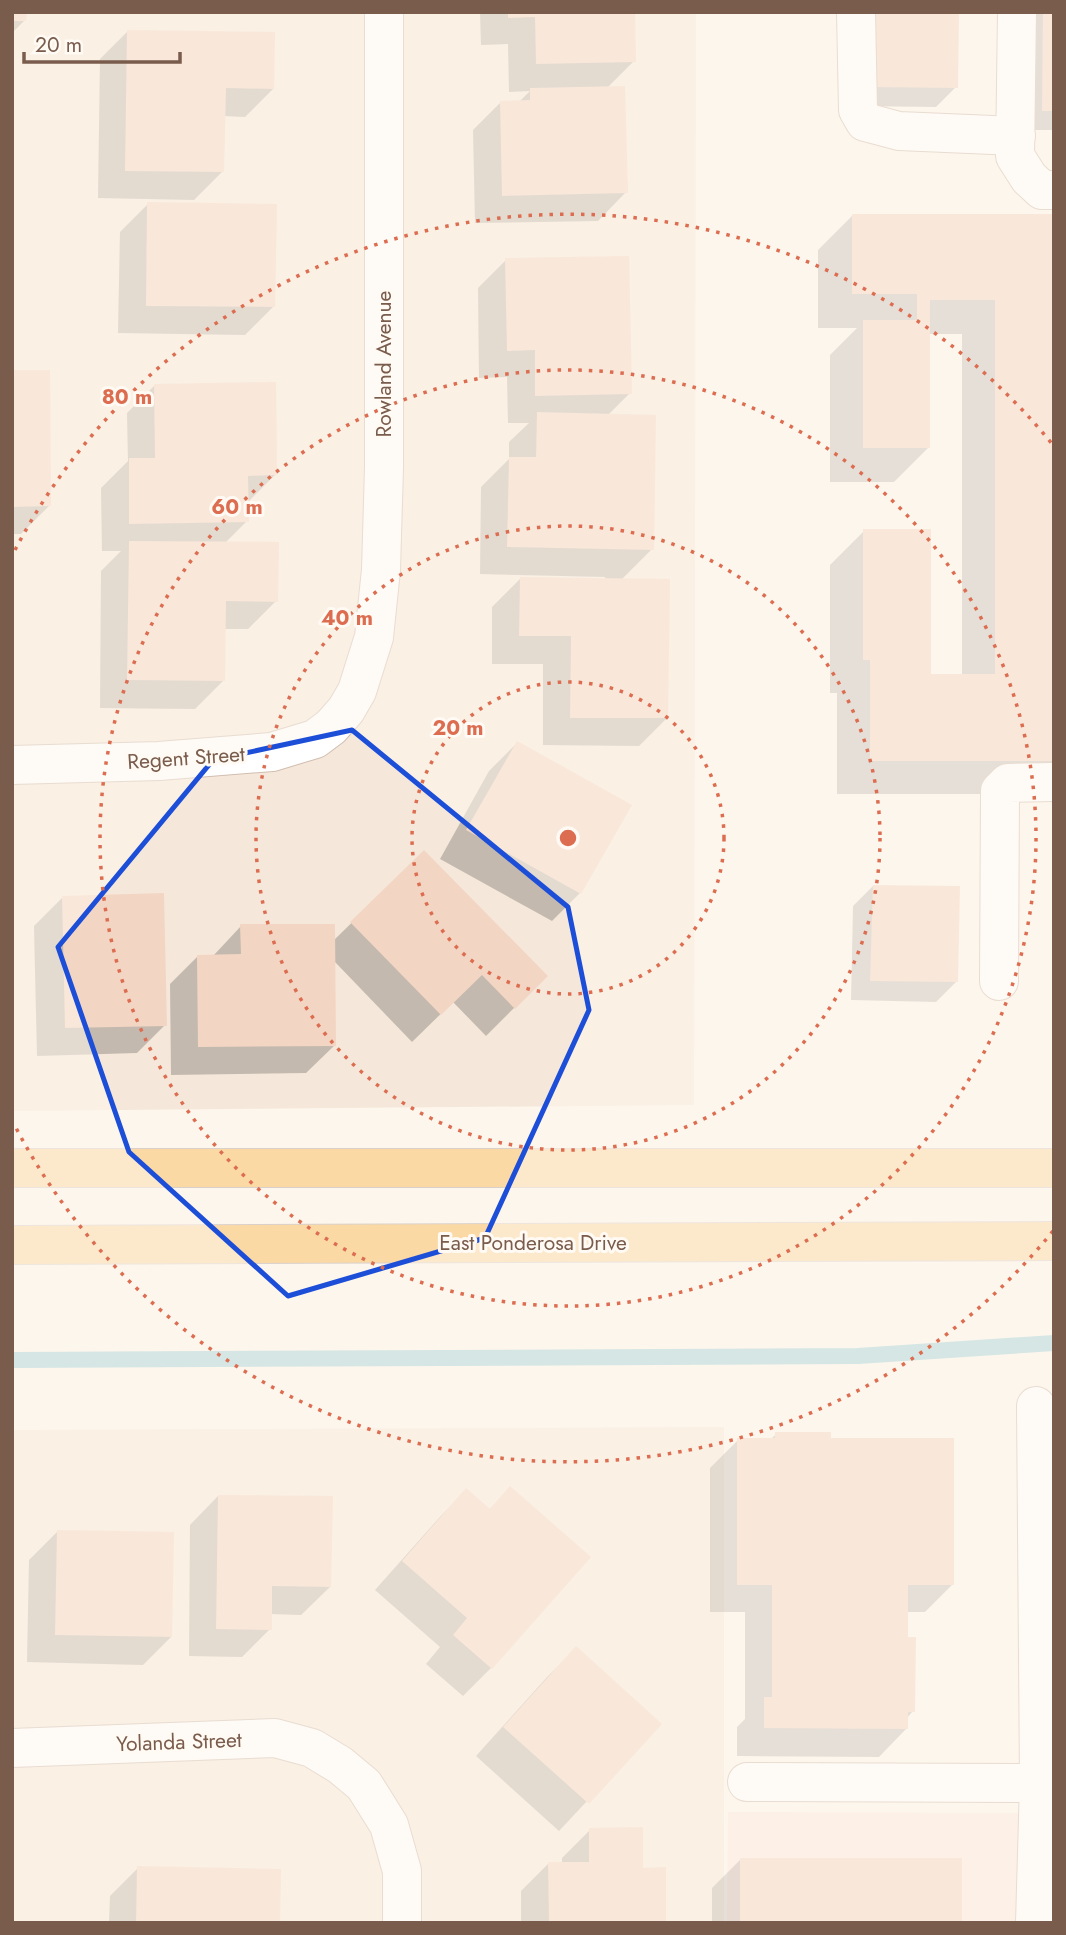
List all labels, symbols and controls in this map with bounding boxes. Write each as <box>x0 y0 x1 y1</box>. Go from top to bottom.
scale bar <box>24 21 180 65</box>
text: 20 m <box>35 30 82 60</box>
street label: Rowland Avenue <box>369 290 399 437</box>
text: 80 m <box>102 382 152 412</box>
text: 60 m <box>211 492 263 522</box>
text: 40 m <box>321 603 373 633</box>
text: 20 m <box>432 713 484 743</box>
street label: Regent Street <box>126 739 246 777</box>
centre of rings <box>556 826 580 850</box>
street label: East Ponderosa Drive <box>439 1228 627 1258</box>
street label: Yolanda Street <box>116 1725 242 1759</box>

